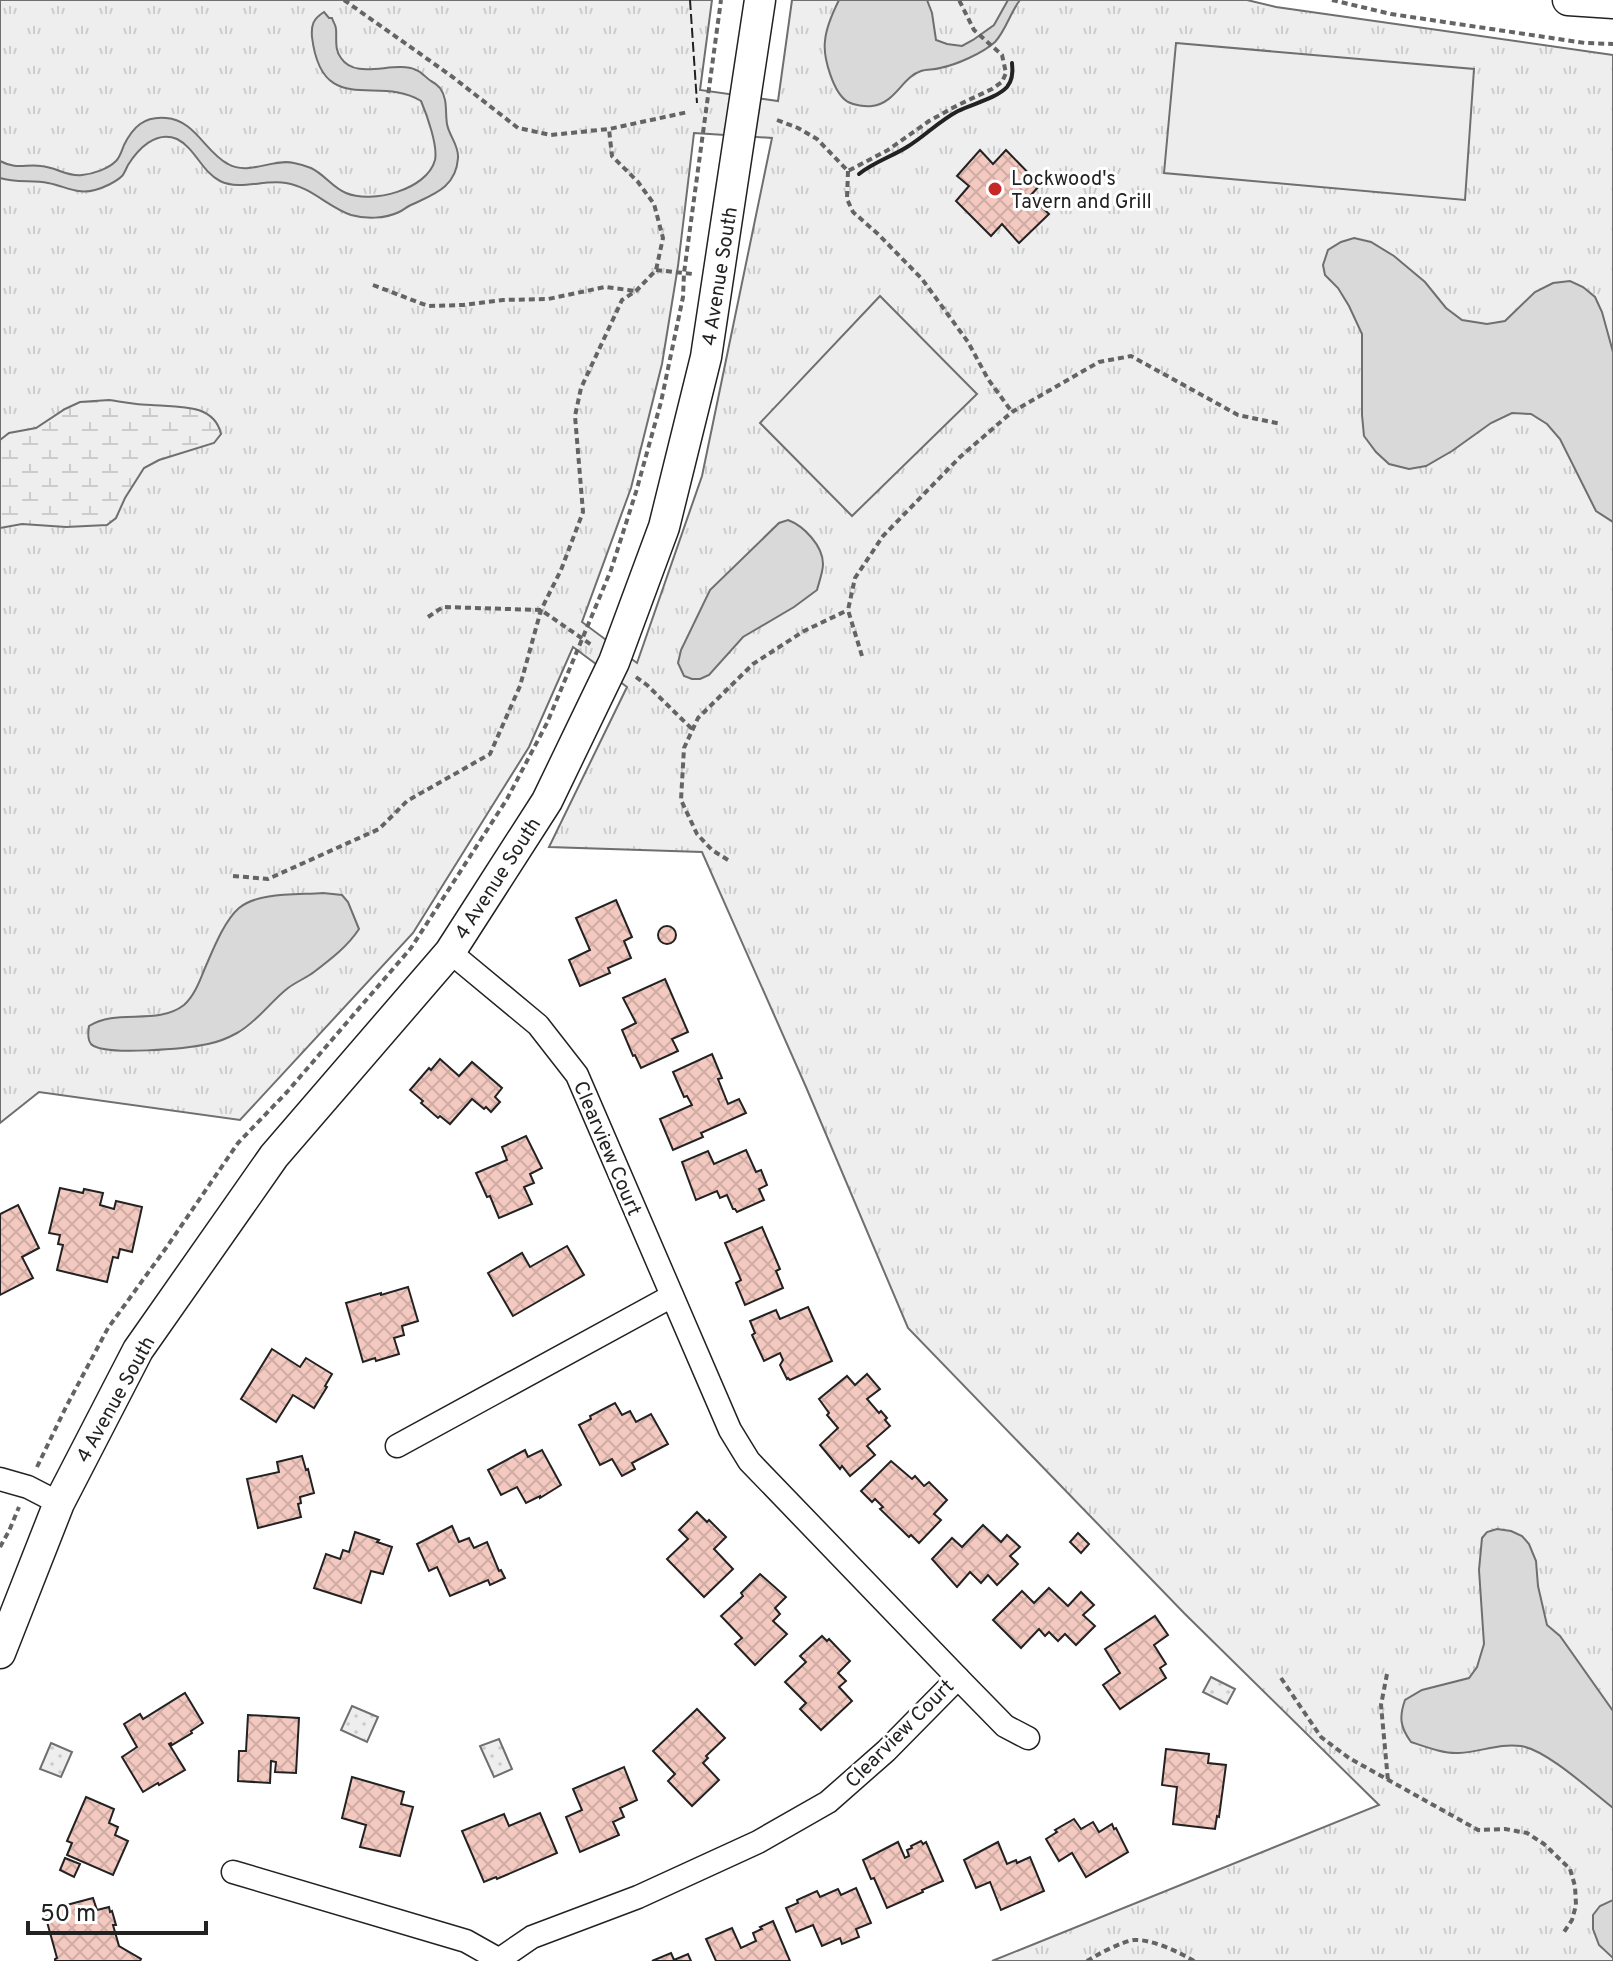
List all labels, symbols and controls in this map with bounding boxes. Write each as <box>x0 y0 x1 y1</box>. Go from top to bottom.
place label: Lockwood's Tavern and Grill <box>1011 167 1152 216</box>
marker: Lockwood's Tavern and Grill <box>986 180 1004 198</box>
street label: 4 Avenue South <box>697 205 745 348</box>
street label: 4 Avenue South <box>450 813 548 945</box>
street label: Clearview Court <box>566 1078 646 1220</box>
street label: 4 Avenue South <box>71 1332 162 1468</box>
street label: Clearview Court <box>840 1674 960 1794</box>
scale bar <box>28 1885 206 1935</box>
text: 50 m <box>40 1900 96 1930</box>

